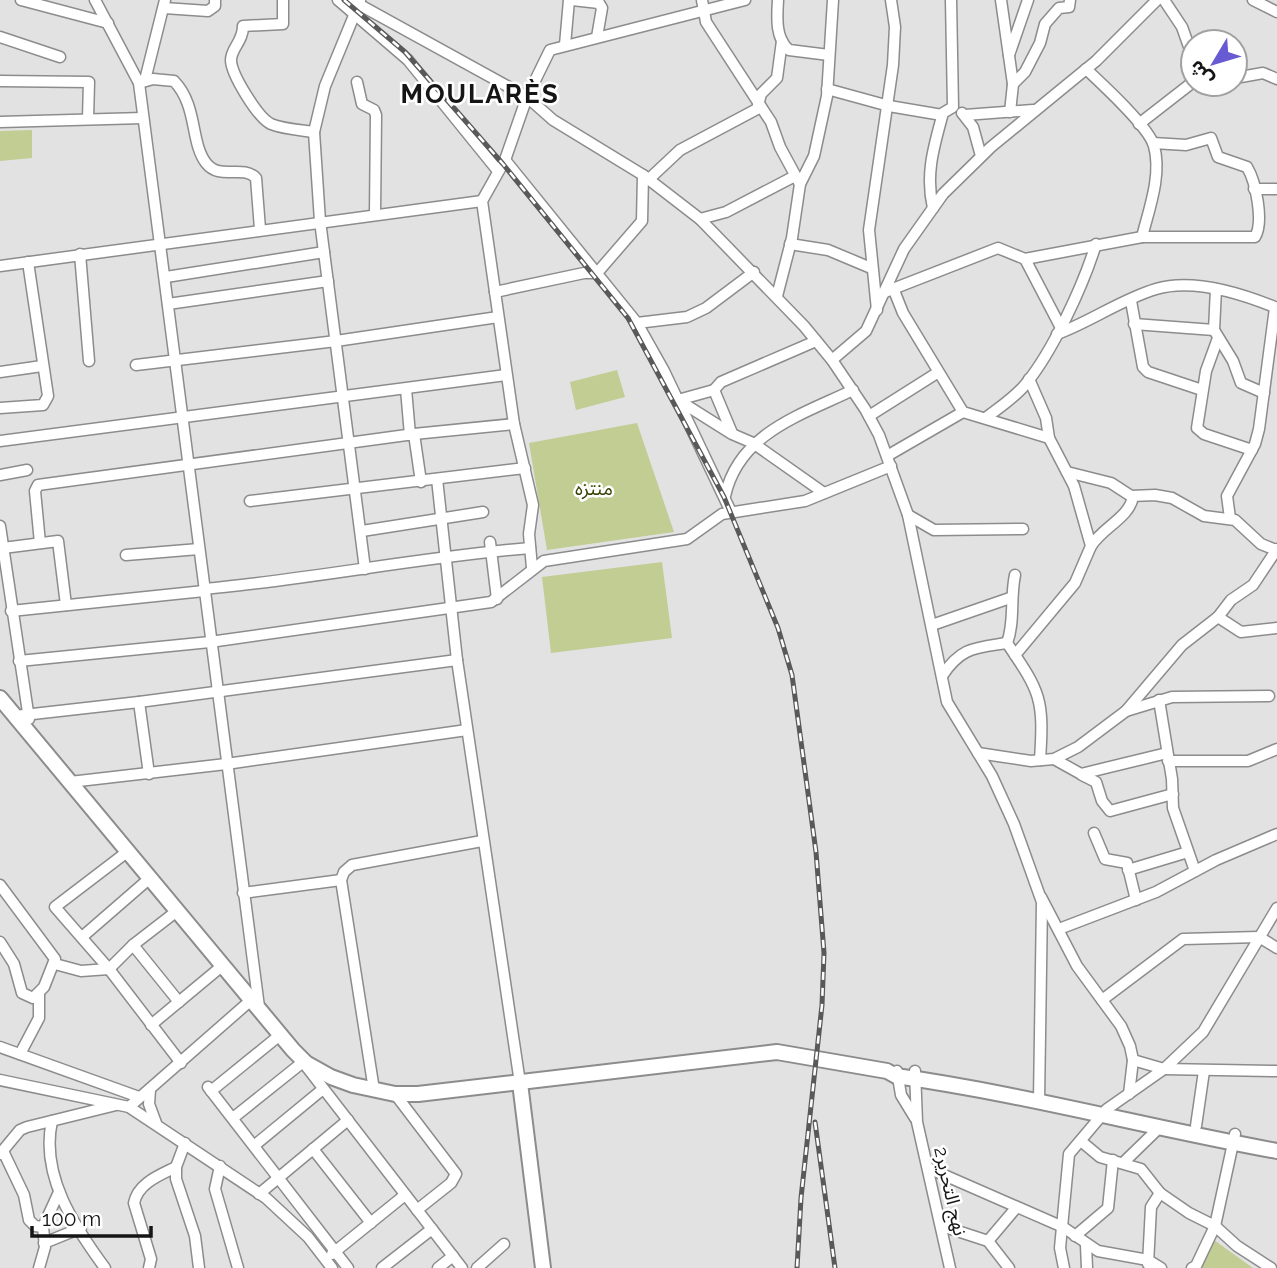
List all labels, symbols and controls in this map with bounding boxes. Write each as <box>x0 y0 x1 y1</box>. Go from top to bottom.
north arrow <box>1179 28 1249 98</box>
text: ش <box>1184 56 1217 90</box>
district label: MOULARÈS <box>400 79 560 109</box>
park label: منتزه <box>575 477 613 500</box>
street label: نهج التحرير2 <box>926 1144 972 1239</box>
scale bar <box>32 1194 150 1238</box>
text: 100 m <box>42 1206 101 1231</box>

